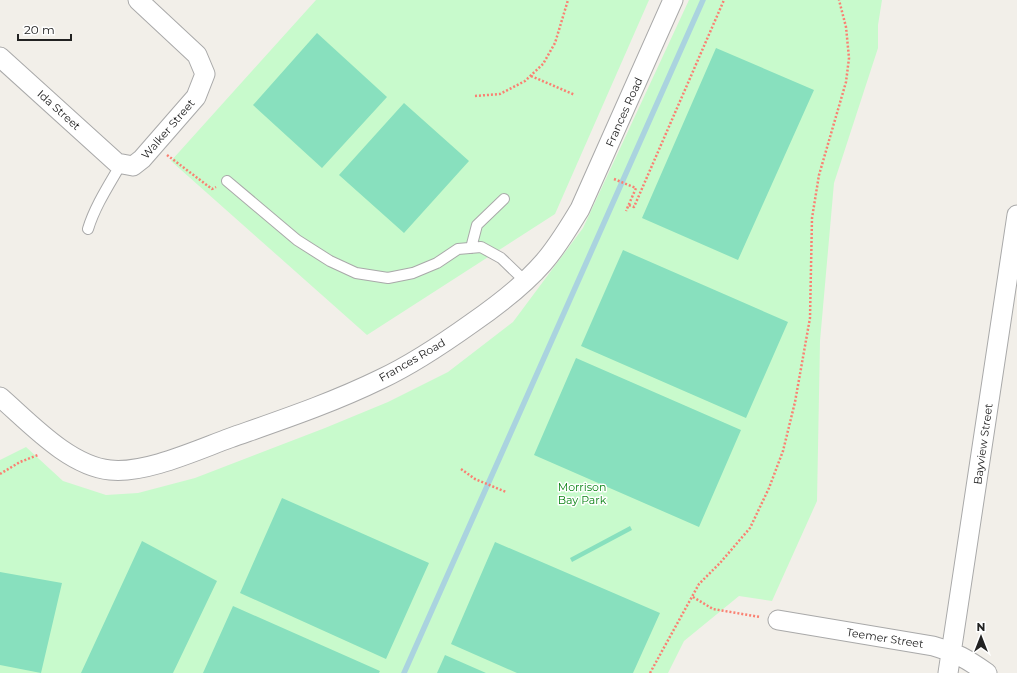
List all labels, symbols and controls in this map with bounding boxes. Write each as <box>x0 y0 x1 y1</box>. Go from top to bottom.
scale bar <box>18 16 71 42</box>
text: 20 m <box>24 22 55 37</box>
street label: Frances Road <box>602 75 646 149</box>
street label: Ida Street <box>34 87 84 133</box>
street label: Walker Street <box>138 96 198 162</box>
street label: Frances Road <box>376 335 448 385</box>
street label: Bayview Street <box>970 402 996 485</box>
park label: Morrison Bay Park <box>558 480 607 507</box>
north arrow <box>961 617 1001 657</box>
text: N <box>977 620 985 634</box>
street label: Teemer Street <box>845 625 925 651</box>

